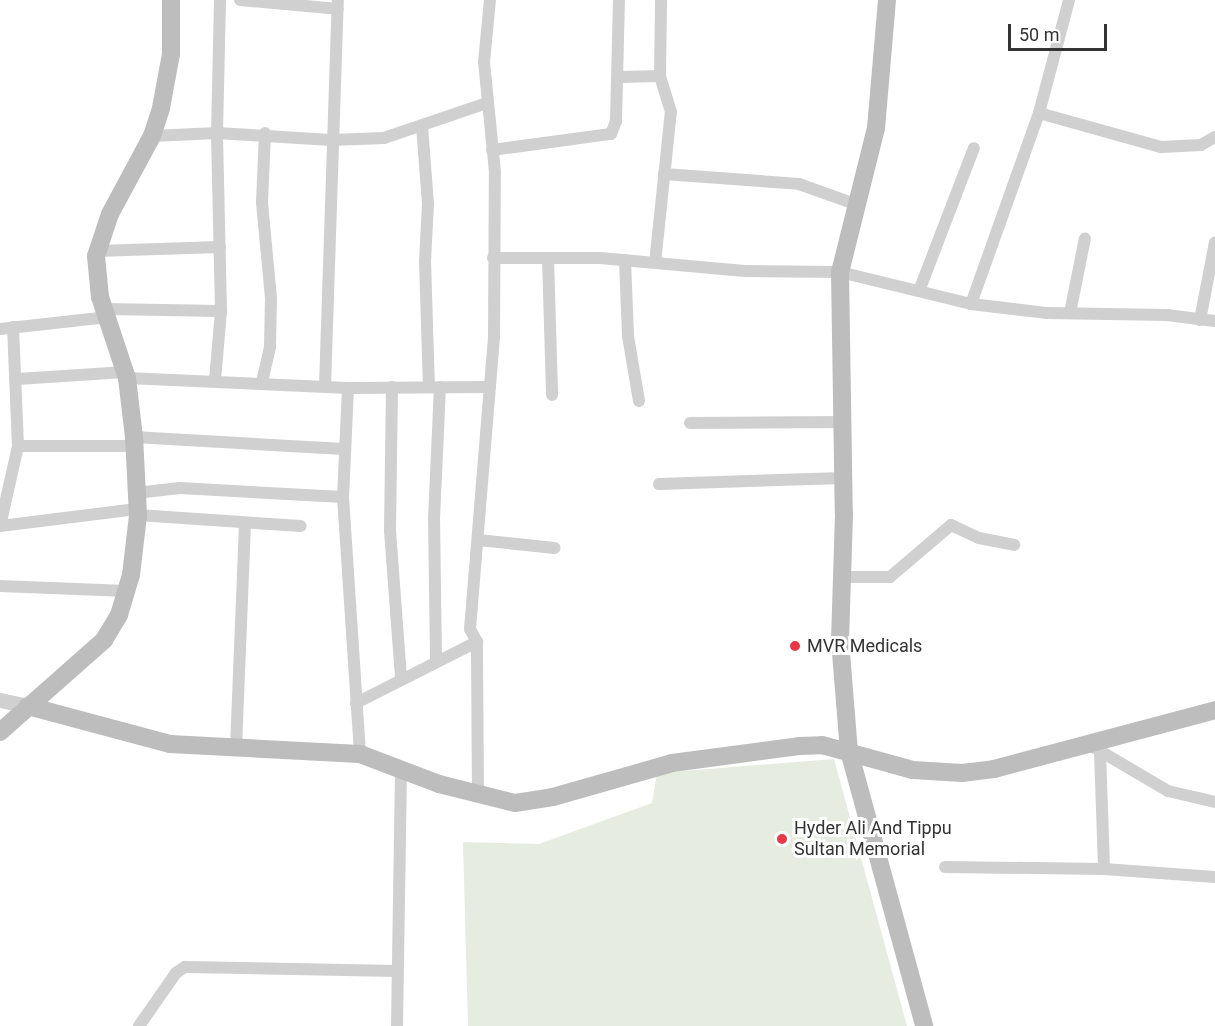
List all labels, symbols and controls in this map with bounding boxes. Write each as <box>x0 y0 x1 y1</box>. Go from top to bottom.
scale bar <box>1011 12 1110 50</box>
text: 50 m <box>1019 24 1059 45</box>
place label: MVR Medicals <box>807 635 922 657</box>
marker: MVR Medicals <box>788 639 802 653</box>
place label: Hyder Ali And Tippu Sultan Memorial <box>794 818 952 860</box>
marker: Hyder Ali And Tippu Sultan Memorial <box>775 832 789 846</box>

